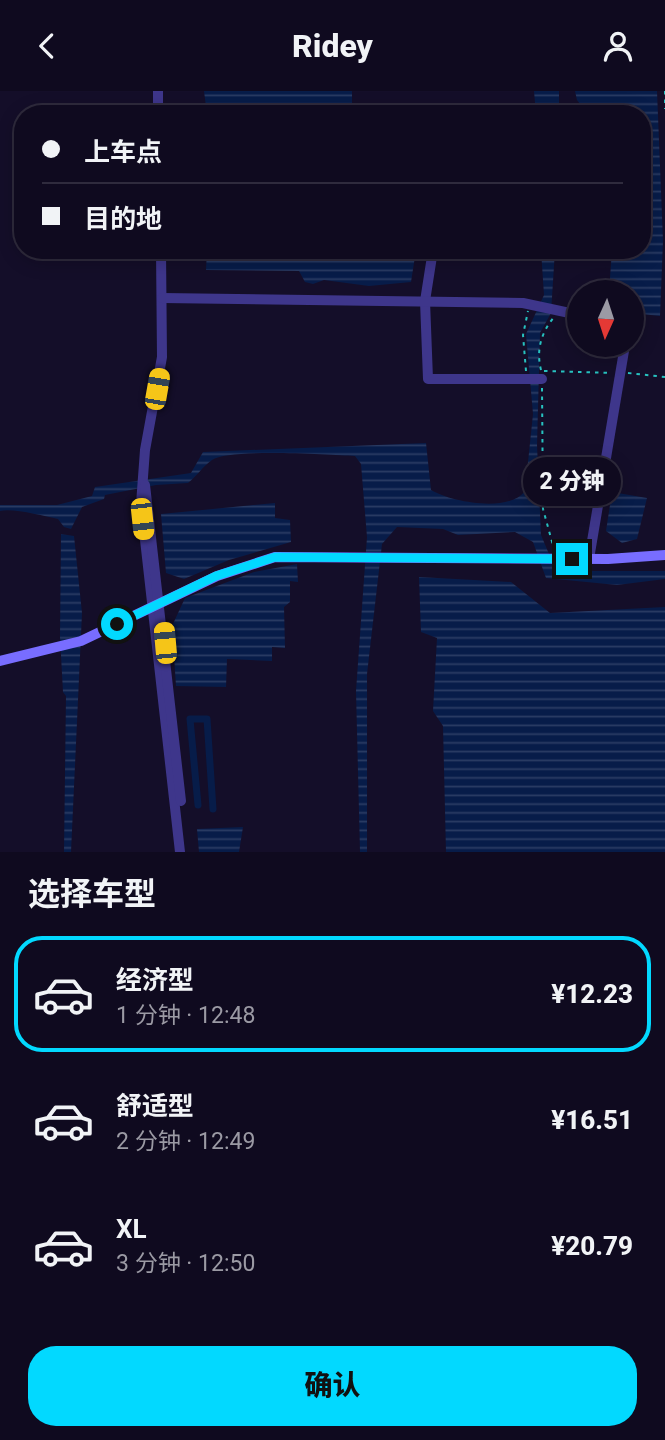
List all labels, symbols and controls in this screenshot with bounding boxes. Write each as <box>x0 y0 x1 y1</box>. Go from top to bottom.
icon: back <box>28 27 66 65</box>
text: Ridey <box>292 27 373 65</box>
icon: person <box>599 27 637 65</box>
text: 上车点 <box>84 137 162 167</box>
text: 目的地 <box>84 204 162 234</box>
north arrow <box>567 280 644 357</box>
map controls <box>567 280 644 357</box>
car <box>144 366 171 412</box>
callout: 2 分钟 <box>523 457 621 507</box>
text: 2 分钟 <box>540 468 605 495</box>
car <box>130 497 155 541</box>
route end <box>556 543 588 575</box>
route start <box>101 608 133 640</box>
car <box>153 621 178 665</box>
text: 选择车型 <box>28 875 156 913</box>
icon: car <box>32 963 95 1026</box>
text: 经济型 <box>116 965 194 995</box>
text: ¥12.23 <box>551 979 633 1009</box>
text: 1 分钟 · 12:48 <box>116 1002 255 1029</box>
icon: car <box>32 1089 95 1152</box>
text: 舒适型 <box>116 1091 194 1121</box>
text: ¥16.51 <box>551 1105 633 1135</box>
text: 2 分钟 · 12:49 <box>116 1128 255 1155</box>
text: XL <box>116 1214 147 1244</box>
icon: car <box>32 1215 95 1278</box>
text: ¥20.79 <box>551 1231 633 1261</box>
text: 3 分钟 · 12:50 <box>116 1250 255 1277</box>
button: 确认 <box>28 1346 637 1426</box>

